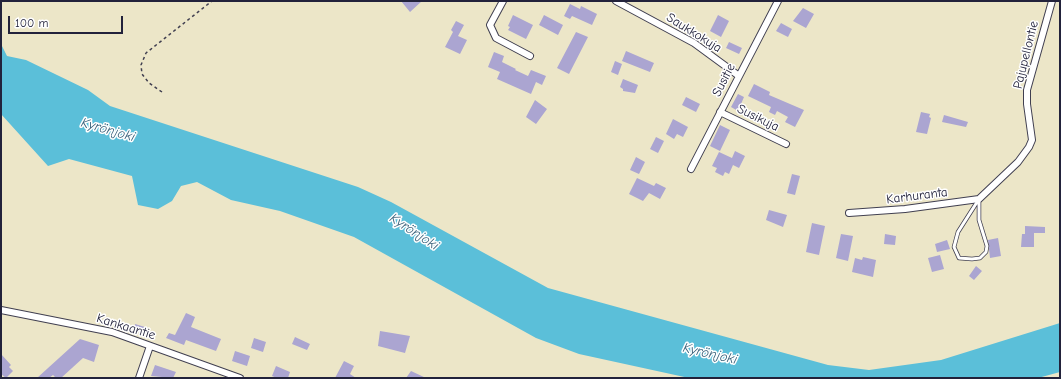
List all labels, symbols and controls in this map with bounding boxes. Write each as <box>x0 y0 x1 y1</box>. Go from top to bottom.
scale bar <box>10 8 125 34</box>
street label: Saukkokuja <box>663 10 725 56</box>
text: 100 m <box>15 16 48 30</box>
street label: Pajupellontie <box>1010 19 1042 91</box>
street label: Susitie <box>709 61 739 99</box>
street label: Susikuja <box>734 101 782 135</box>
water label: Kyrönjoki <box>79 114 137 146</box>
street label: Karhuranta <box>885 185 949 207</box>
water label: Kyrönjoki <box>386 210 442 254</box>
street label: Kankaantie <box>95 311 157 343</box>
water label: Kyrönjoki <box>681 340 739 368</box>

